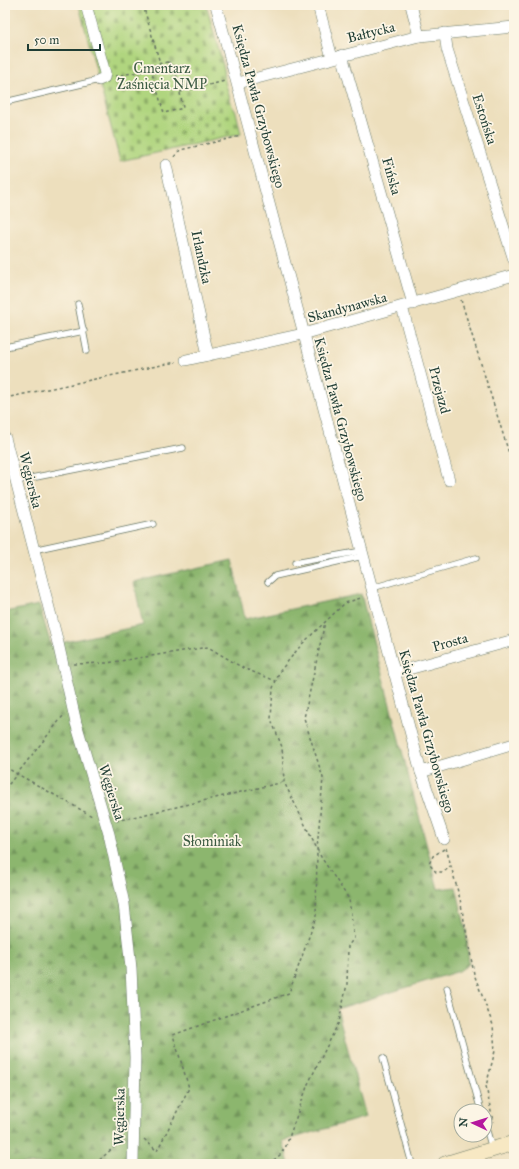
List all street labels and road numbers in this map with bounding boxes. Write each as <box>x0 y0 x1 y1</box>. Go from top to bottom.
street label: Bałtycka <box>345 18 397 47</box>
street label: Księdza Pawła Grzybowskiego <box>228 22 289 190</box>
street label: Estońska <box>468 92 501 147</box>
street label: Fińska <box>378 156 405 197</box>
street label: Irlandzka <box>188 229 215 286</box>
street label: Skandynawska <box>306 289 389 326</box>
street label: Księdza Pawła Grzybowskiego <box>310 335 371 503</box>
street label: Przejazd <box>425 365 454 416</box>
street label: Węgierska <box>15 450 46 510</box>
street label: Prosta <box>430 629 470 656</box>
street label: Księdza Pawła Grzybowskiego <box>395 648 458 815</box>
street label: Węgierska <box>95 762 128 822</box>
street label: Węgierska <box>111 1088 129 1146</box>

